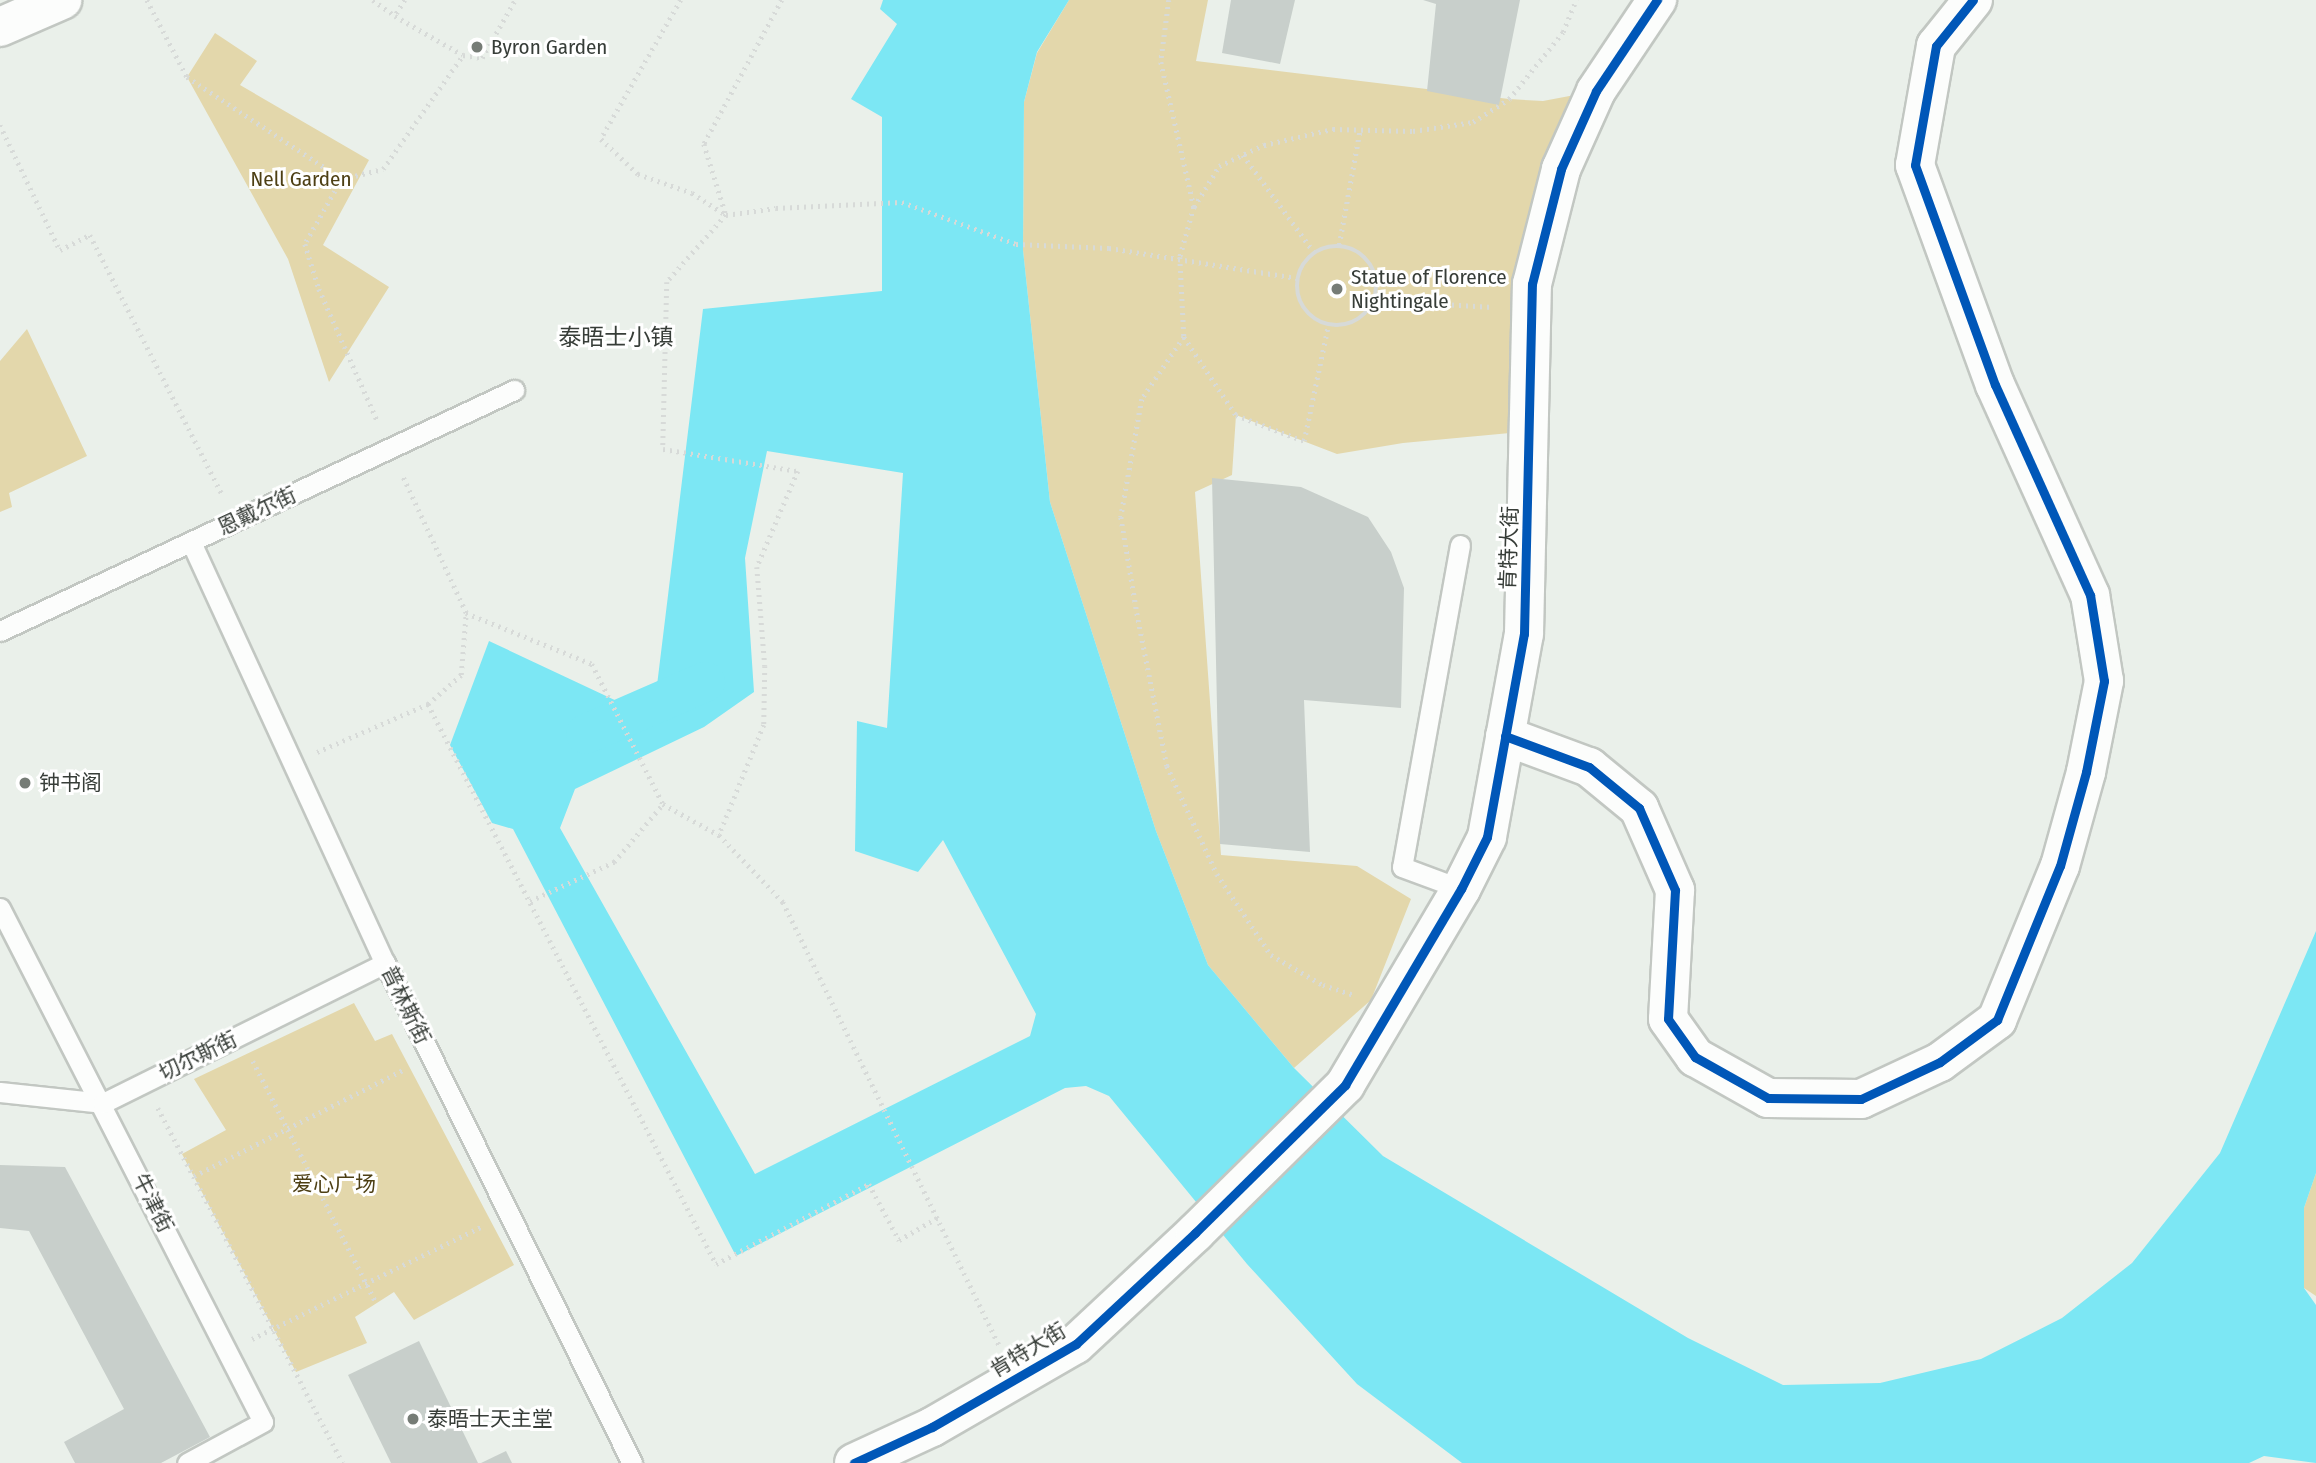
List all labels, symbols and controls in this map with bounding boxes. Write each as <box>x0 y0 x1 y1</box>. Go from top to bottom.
place label: Byron Garden <box>491 34 607 60</box>
marker: Byron Garden <box>469 39 485 55</box>
park label: Nell Garden <box>251 166 351 192</box>
place label: Statue of Florence Nightingale <box>1351 264 1507 314</box>
marker: Statue of Florence Nightingale <box>1329 281 1345 297</box>
district label: 泰晤士小镇 <box>559 323 673 351</box>
street label: 恩戴尔街 <box>214 482 300 540</box>
street label: 肯特大街 <box>1495 506 1523 590</box>
place label: 钟书阁 <box>39 770 102 796</box>
marker: 钟书阁 <box>17 775 33 791</box>
street label: 普林斯街 <box>376 962 436 1048</box>
street label: 切尔斯街 <box>155 1026 241 1086</box>
street label: 牛津街 <box>127 1169 179 1237</box>
park label: 爱心广场 <box>292 1171 376 1197</box>
street label: 肯特大街 <box>986 1318 1070 1382</box>
place label: 泰晤士天主堂 <box>427 1406 553 1432</box>
marker: 泰晤士天主堂 <box>405 1411 421 1427</box>

